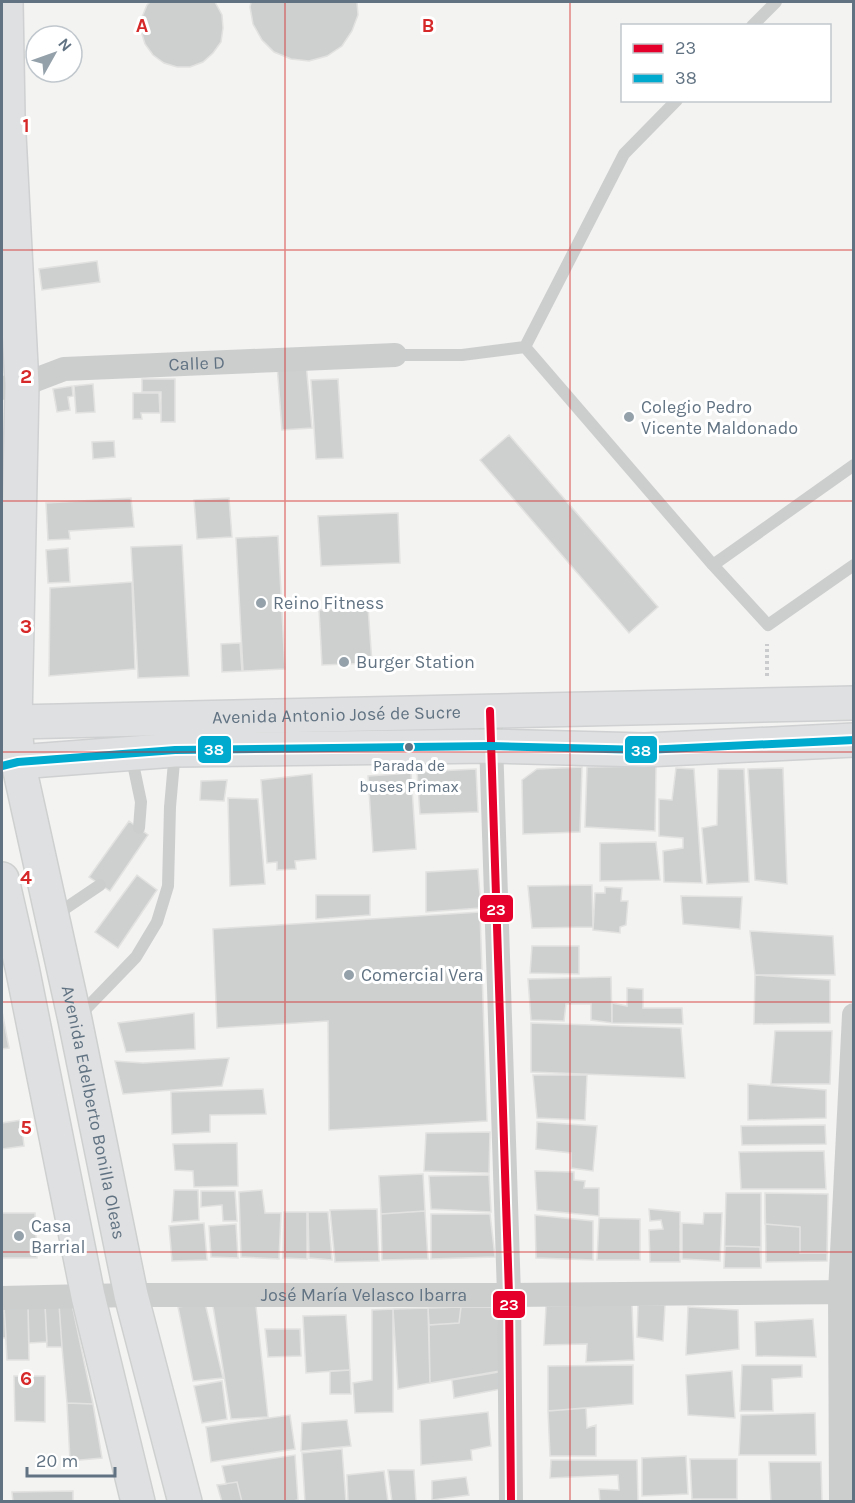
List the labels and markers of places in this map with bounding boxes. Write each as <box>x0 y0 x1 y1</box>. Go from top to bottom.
place label: Colegio Pedro Vicente Maldonado <box>641 396 798 439</box>
marker: Colegio Pedro Vicente Maldonado <box>622 410 636 424</box>
place label: Reino Fitness <box>273 592 384 614</box>
marker: Reino Fitness <box>254 596 268 610</box>
place label: Burger Station <box>356 651 475 673</box>
marker: Burger Station <box>337 655 351 669</box>
marker: Parada de buses Primax <box>403 741 415 753</box>
place label: Parada de buses Primax <box>359 756 459 796</box>
place label: Comercial Vera <box>361 964 484 986</box>
marker: Comercial Vera <box>342 968 356 982</box>
place label: Casa Barrial <box>31 1215 85 1258</box>
marker: Casa Barrial <box>12 1229 26 1243</box>

